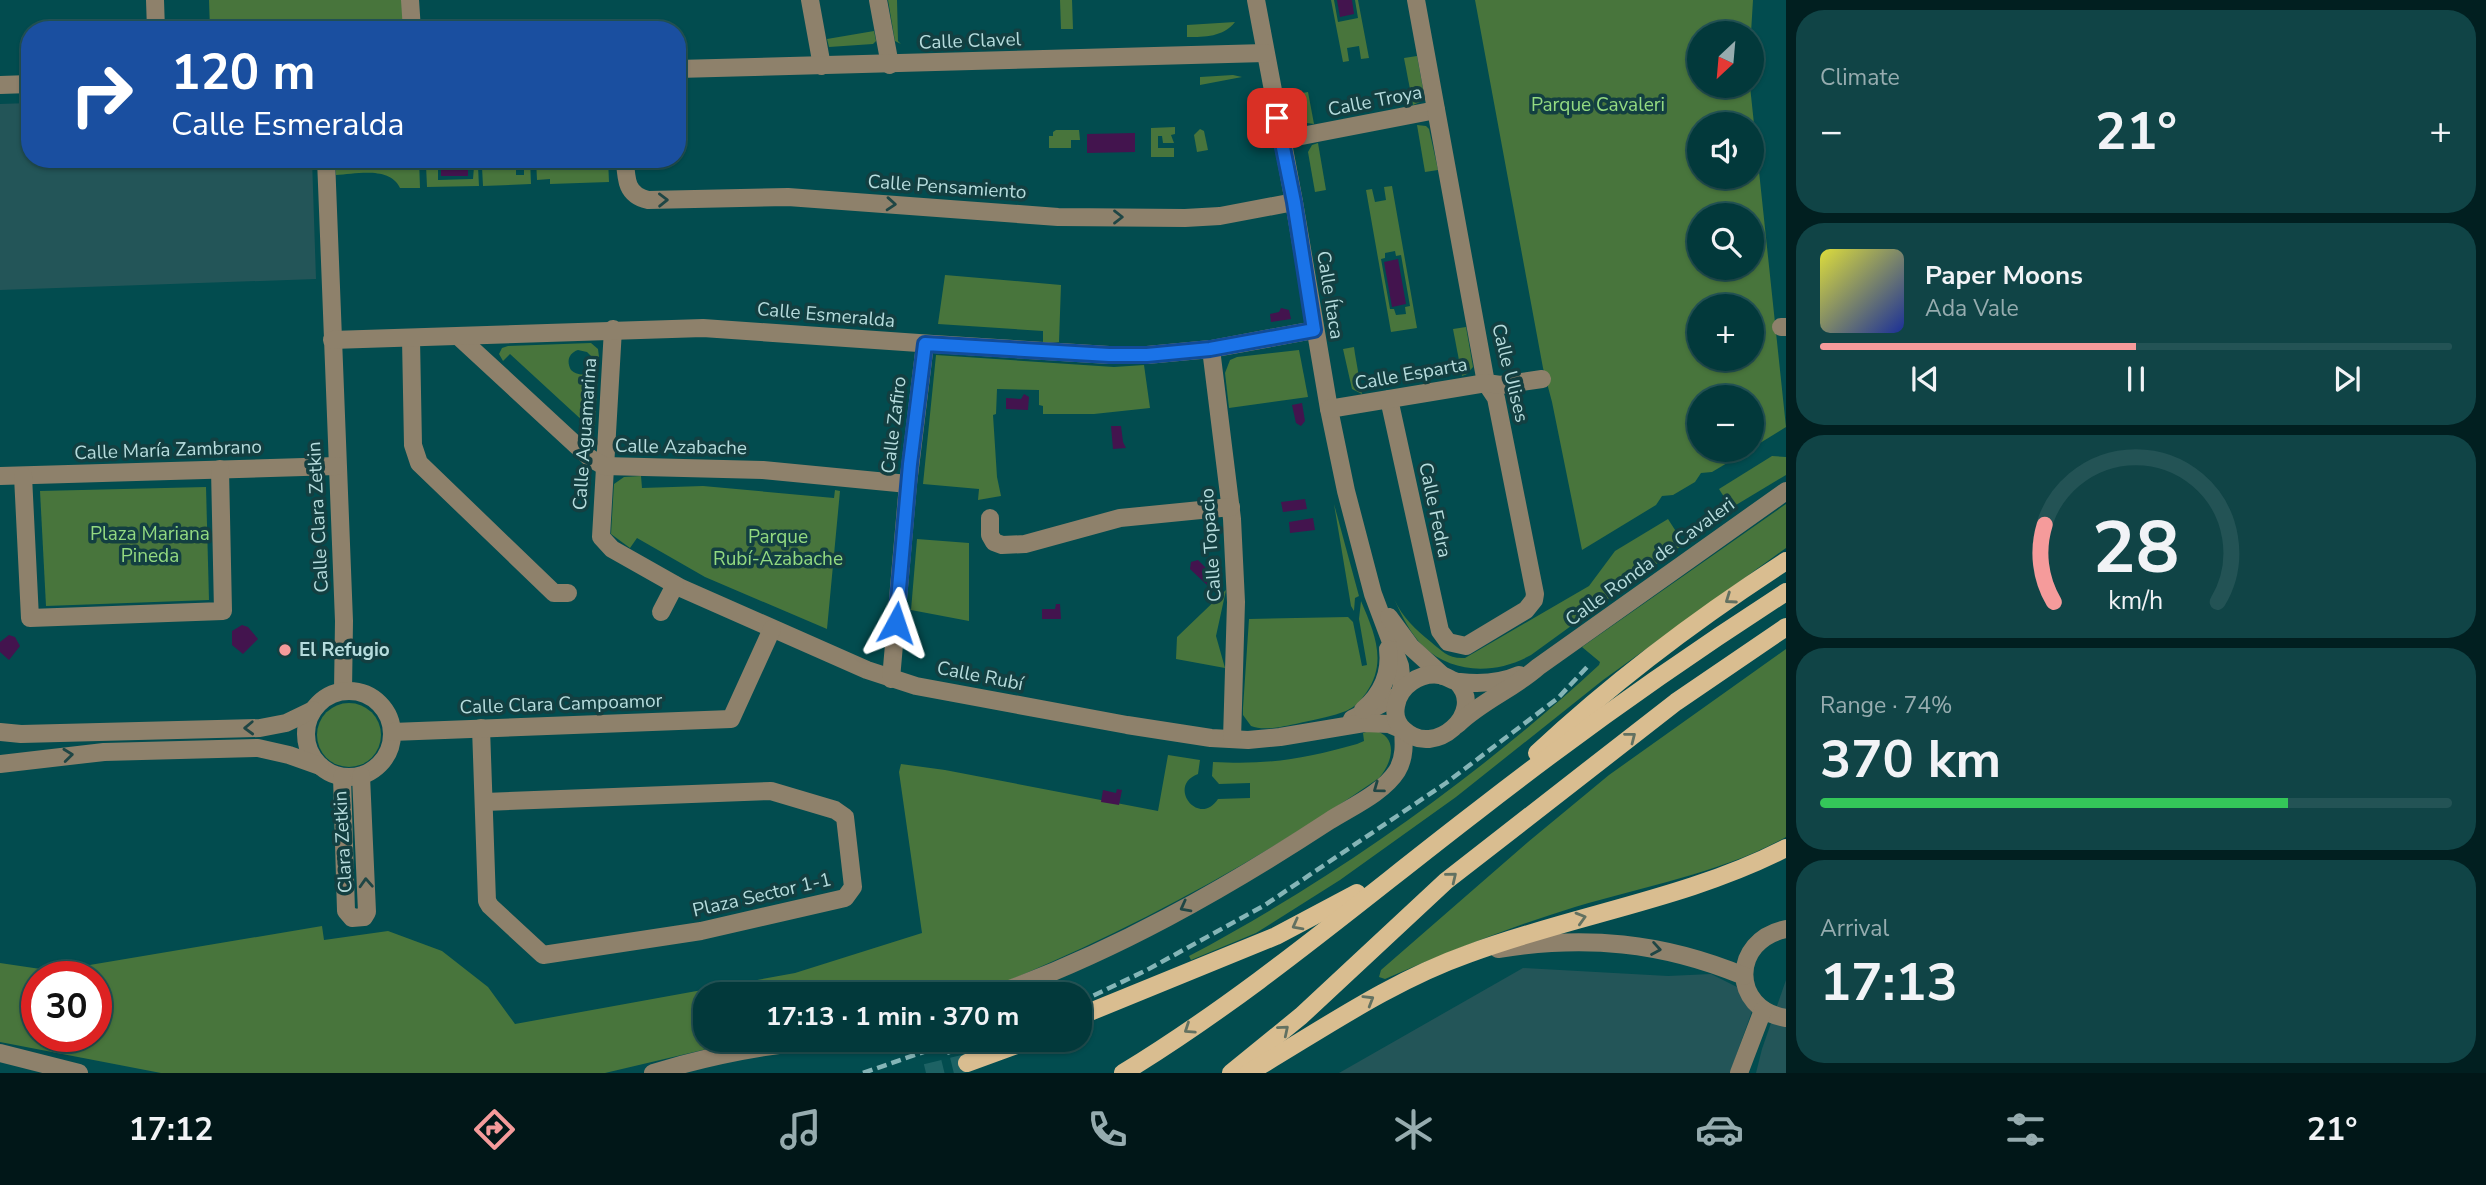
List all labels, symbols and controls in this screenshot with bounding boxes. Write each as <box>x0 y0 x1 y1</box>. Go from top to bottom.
north arrow <box>1687 21 1764 98</box>
map controls <box>1687 21 1764 462</box>
street label: Calle Clavel <box>918 26 1022 56</box>
text: 120 m <box>171 39 315 106</box>
icon: right <box>56 49 147 140</box>
text: Climate <box>1820 62 1900 93</box>
street label: Calle Troya <box>1326 79 1424 123</box>
pin <box>1247 88 1307 148</box>
park label: Parque Cavaleri <box>1531 92 1665 118</box>
text: 21° <box>2095 96 2177 167</box>
icon: arrive <box>1258 99 1296 137</box>
text: Calle Esmeralda <box>171 103 404 146</box>
text: − <box>1820 106 1843 157</box>
text: + <box>2429 106 2452 157</box>
button: sound <box>1687 112 1764 189</box>
street label: Calle Pensamiento <box>867 168 1027 206</box>
one-way arrow <box>658 193 669 208</box>
one-way arrow <box>885 196 896 211</box>
button: search <box>1687 203 1764 280</box>
one-way arrow <box>1112 210 1123 225</box>
street label: Calle Ítaca <box>1310 249 1350 341</box>
text: Paper Moons <box>1925 258 2083 293</box>
text: Ada Vale <box>1925 293 2019 324</box>
button: + <box>1687 294 1764 371</box>
street label: Calle Esmeralda <box>756 296 896 334</box>
street label: Calle Ulises <box>1485 321 1535 425</box>
street label: Calle Esparta <box>1353 351 1469 397</box>
street label: Calle Aguamarina <box>567 357 603 511</box>
icon: previous <box>1906 360 1944 398</box>
icon: pause <box>2117 360 2155 398</box>
icon: next <box>2328 360 2366 398</box>
street label: Calle Zafiro <box>875 375 913 475</box>
button: − <box>1687 385 1764 462</box>
street label: Calle Azabache <box>615 433 747 461</box>
street label: Calle María Zambrano <box>74 434 262 466</box>
street label: Calle Clara Zetkin <box>301 441 335 593</box>
street label: Calle Fedra <box>1412 460 1458 560</box>
street label: Calle Topacio <box>1194 487 1228 603</box>
street label: Calle Ronda de Cavaleri <box>1560 492 1740 632</box>
text: 28 <box>2092 499 2180 599</box>
park label: Plaza Mariana Pineda <box>90 521 210 569</box>
park label: Parque Rubí-Azabache <box>713 524 843 572</box>
text: km/h <box>2108 584 2164 618</box>
position arrow <box>859 586 933 660</box>
one-way arrow <box>1724 591 1737 604</box>
place label: El Refugio <box>299 637 390 663</box>
marker: El Refugio <box>277 642 293 658</box>
street label: Calle Rubí <box>935 655 1027 697</box>
street label: Calle Clara Campoamor <box>459 687 663 721</box>
text: Range · 74% <box>1820 690 1952 721</box>
one-way arrow <box>243 721 254 736</box>
text: 370 km <box>1820 724 2001 795</box>
one-way arrow <box>1624 732 1636 745</box>
one-way arrow <box>62 748 73 763</box>
one-way arrow <box>1374 780 1386 792</box>
street label: Clara Zetkin <box>327 790 359 894</box>
street label: Plaza Sector 1-1 <box>690 866 834 924</box>
one-way arrow <box>1445 872 1457 885</box>
one-way arrow <box>358 877 373 888</box>
one-way arrow <box>1180 899 1192 912</box>
one-way arrow <box>1575 911 1587 926</box>
text: Arrival <box>1820 913 1889 944</box>
one-way arrow <box>1292 917 1304 930</box>
one-way arrow <box>1650 940 1662 955</box>
text: 17:13 <box>1820 947 1958 1018</box>
speed limit sign: 30 <box>21 961 112 1052</box>
one-way arrow <box>1362 996 1375 1009</box>
text: 17:13 · 1 min · 370 m <box>766 999 1019 1034</box>
one-way arrow <box>1184 1021 1197 1034</box>
one-way arrow <box>1276 1026 1289 1038</box>
icon: directions <box>470 1105 519 1154</box>
icon: music <box>776 1105 825 1154</box>
icon: phone <box>1083 1105 1132 1154</box>
icon: climate <box>1389 1105 1438 1154</box>
icon: car <box>1695 1105 1744 1154</box>
icon: filters <box>2001 1105 2050 1154</box>
text: 17:12 <box>129 1108 213 1151</box>
text: 21° <box>2307 1108 2357 1151</box>

